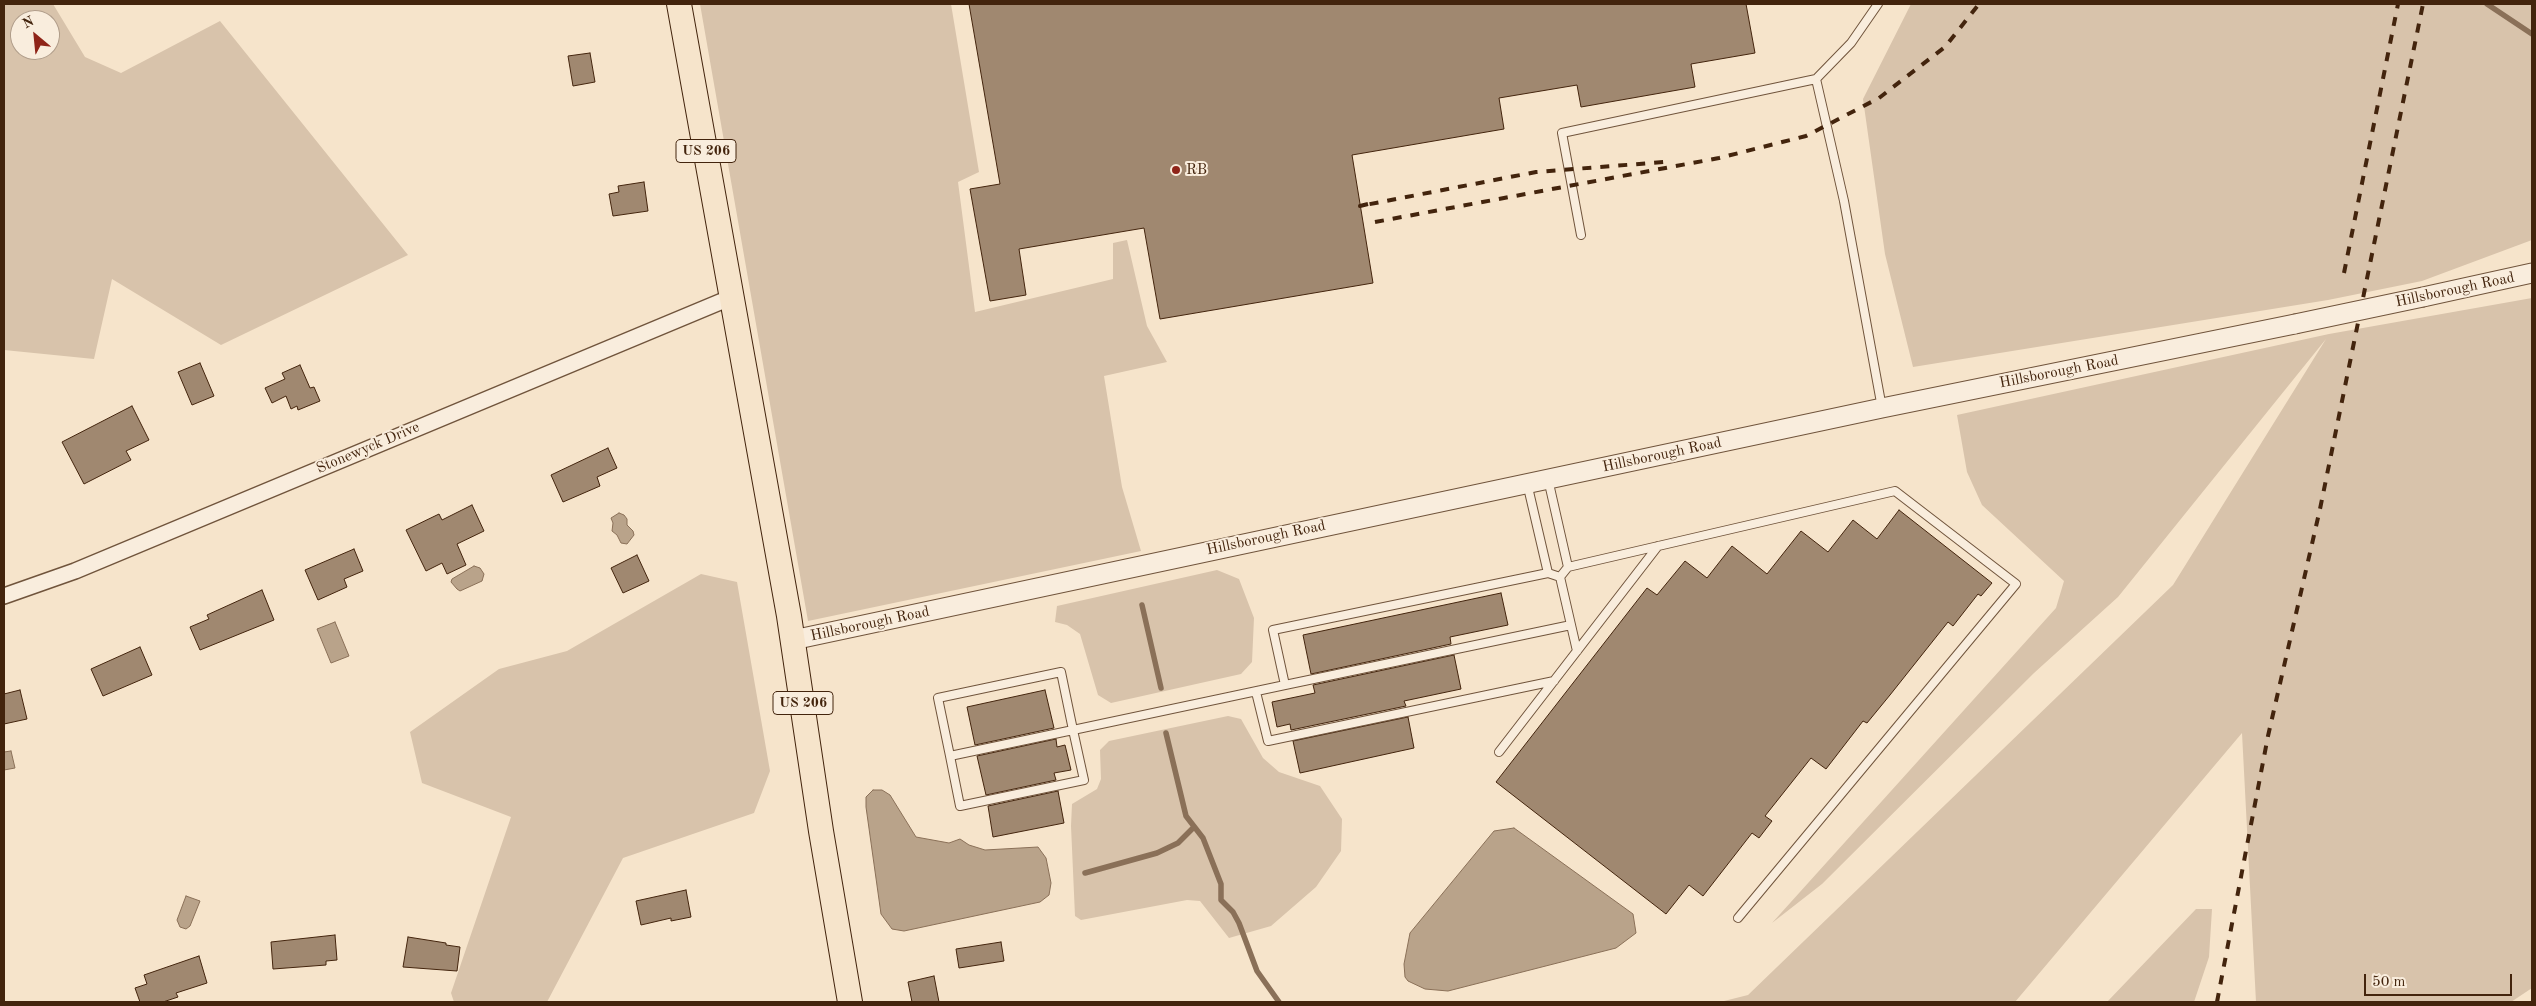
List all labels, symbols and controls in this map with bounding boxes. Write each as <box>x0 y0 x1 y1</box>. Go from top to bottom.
north arrow <box>10 10 60 60</box>
text: N <box>20 14 36 31</box>
road number: US 206 <box>676 140 736 162</box>
place label: RB <box>1186 161 1207 179</box>
marker: RB <box>1170 164 1182 176</box>
street label: Hillsborough Road <box>2394 269 2516 311</box>
street label: Hillsborough Road <box>1998 352 2120 392</box>
street label: Stonewyck Drive <box>314 418 422 478</box>
street label: Hillsborough Road <box>1601 434 1723 476</box>
street label: Hillsborough Road <box>1205 517 1327 559</box>
street label: Hillsborough Road <box>809 603 931 645</box>
road number: US 206 <box>773 691 833 714</box>
scale bar <box>2366 964 2514 996</box>
text: 50 m <box>2372 975 2406 990</box>

